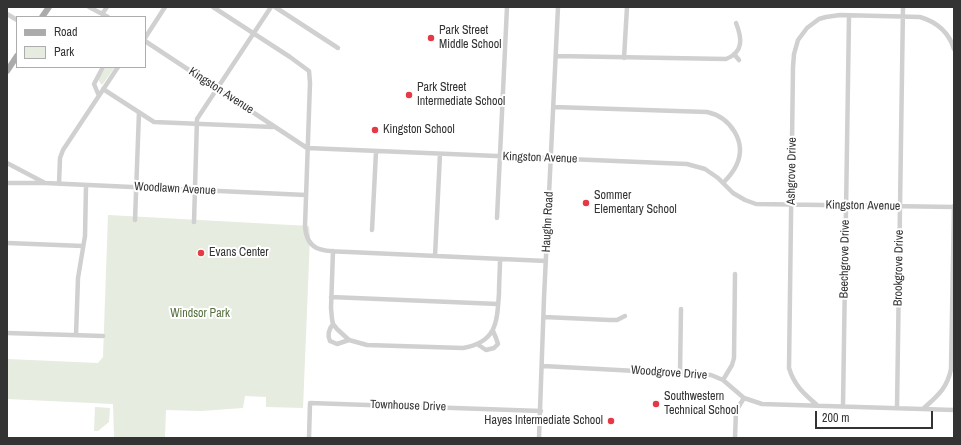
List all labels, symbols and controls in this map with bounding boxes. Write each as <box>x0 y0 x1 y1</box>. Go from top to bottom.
legend <box>16 16 146 68</box>
text: Road <box>54 24 78 40</box>
place label: Park Street Middle School <box>439 24 501 52</box>
marker: Park Street Middle School <box>426 33 436 43</box>
text: Park <box>54 44 74 60</box>
street label: Kingston Avenue <box>186 65 256 117</box>
place label: Park Street Intermediate School <box>417 81 505 109</box>
marker: Park Street Intermediate School <box>404 90 414 100</box>
place label: Kingston School <box>383 123 455 137</box>
marker: Kingston School <box>370 125 380 135</box>
street label: Ashgrove Drive <box>784 137 800 205</box>
street label: Kingston Avenue <box>502 149 578 167</box>
street label: Woodlawn Avenue <box>134 180 216 198</box>
place label: Sommer Elementary School <box>594 189 677 217</box>
street label: Haughn Road <box>539 191 557 253</box>
marker: Sommer Elementary School <box>581 198 591 208</box>
street label: Kingston Avenue <box>825 198 901 214</box>
street label: Beechgrove Drive <box>837 220 853 298</box>
street label: Brookgrove Drive <box>891 230 907 306</box>
place label: Evans Center <box>209 246 269 260</box>
marker: Evans Center <box>196 248 206 258</box>
park label: Windsor Park <box>170 307 230 321</box>
street label: Woodgrove Drive <box>630 363 708 383</box>
place label: Southwestern Technical School <box>664 390 738 418</box>
street label: Townhouse Drive <box>370 397 446 415</box>
marker: Southwestern Technical School <box>651 399 661 409</box>
scale bar <box>817 403 935 429</box>
text: 200 m <box>822 410 849 426</box>
place label: Hayes Intermediate School <box>484 414 603 428</box>
marker: Hayes Intermediate School <box>606 416 616 426</box>

